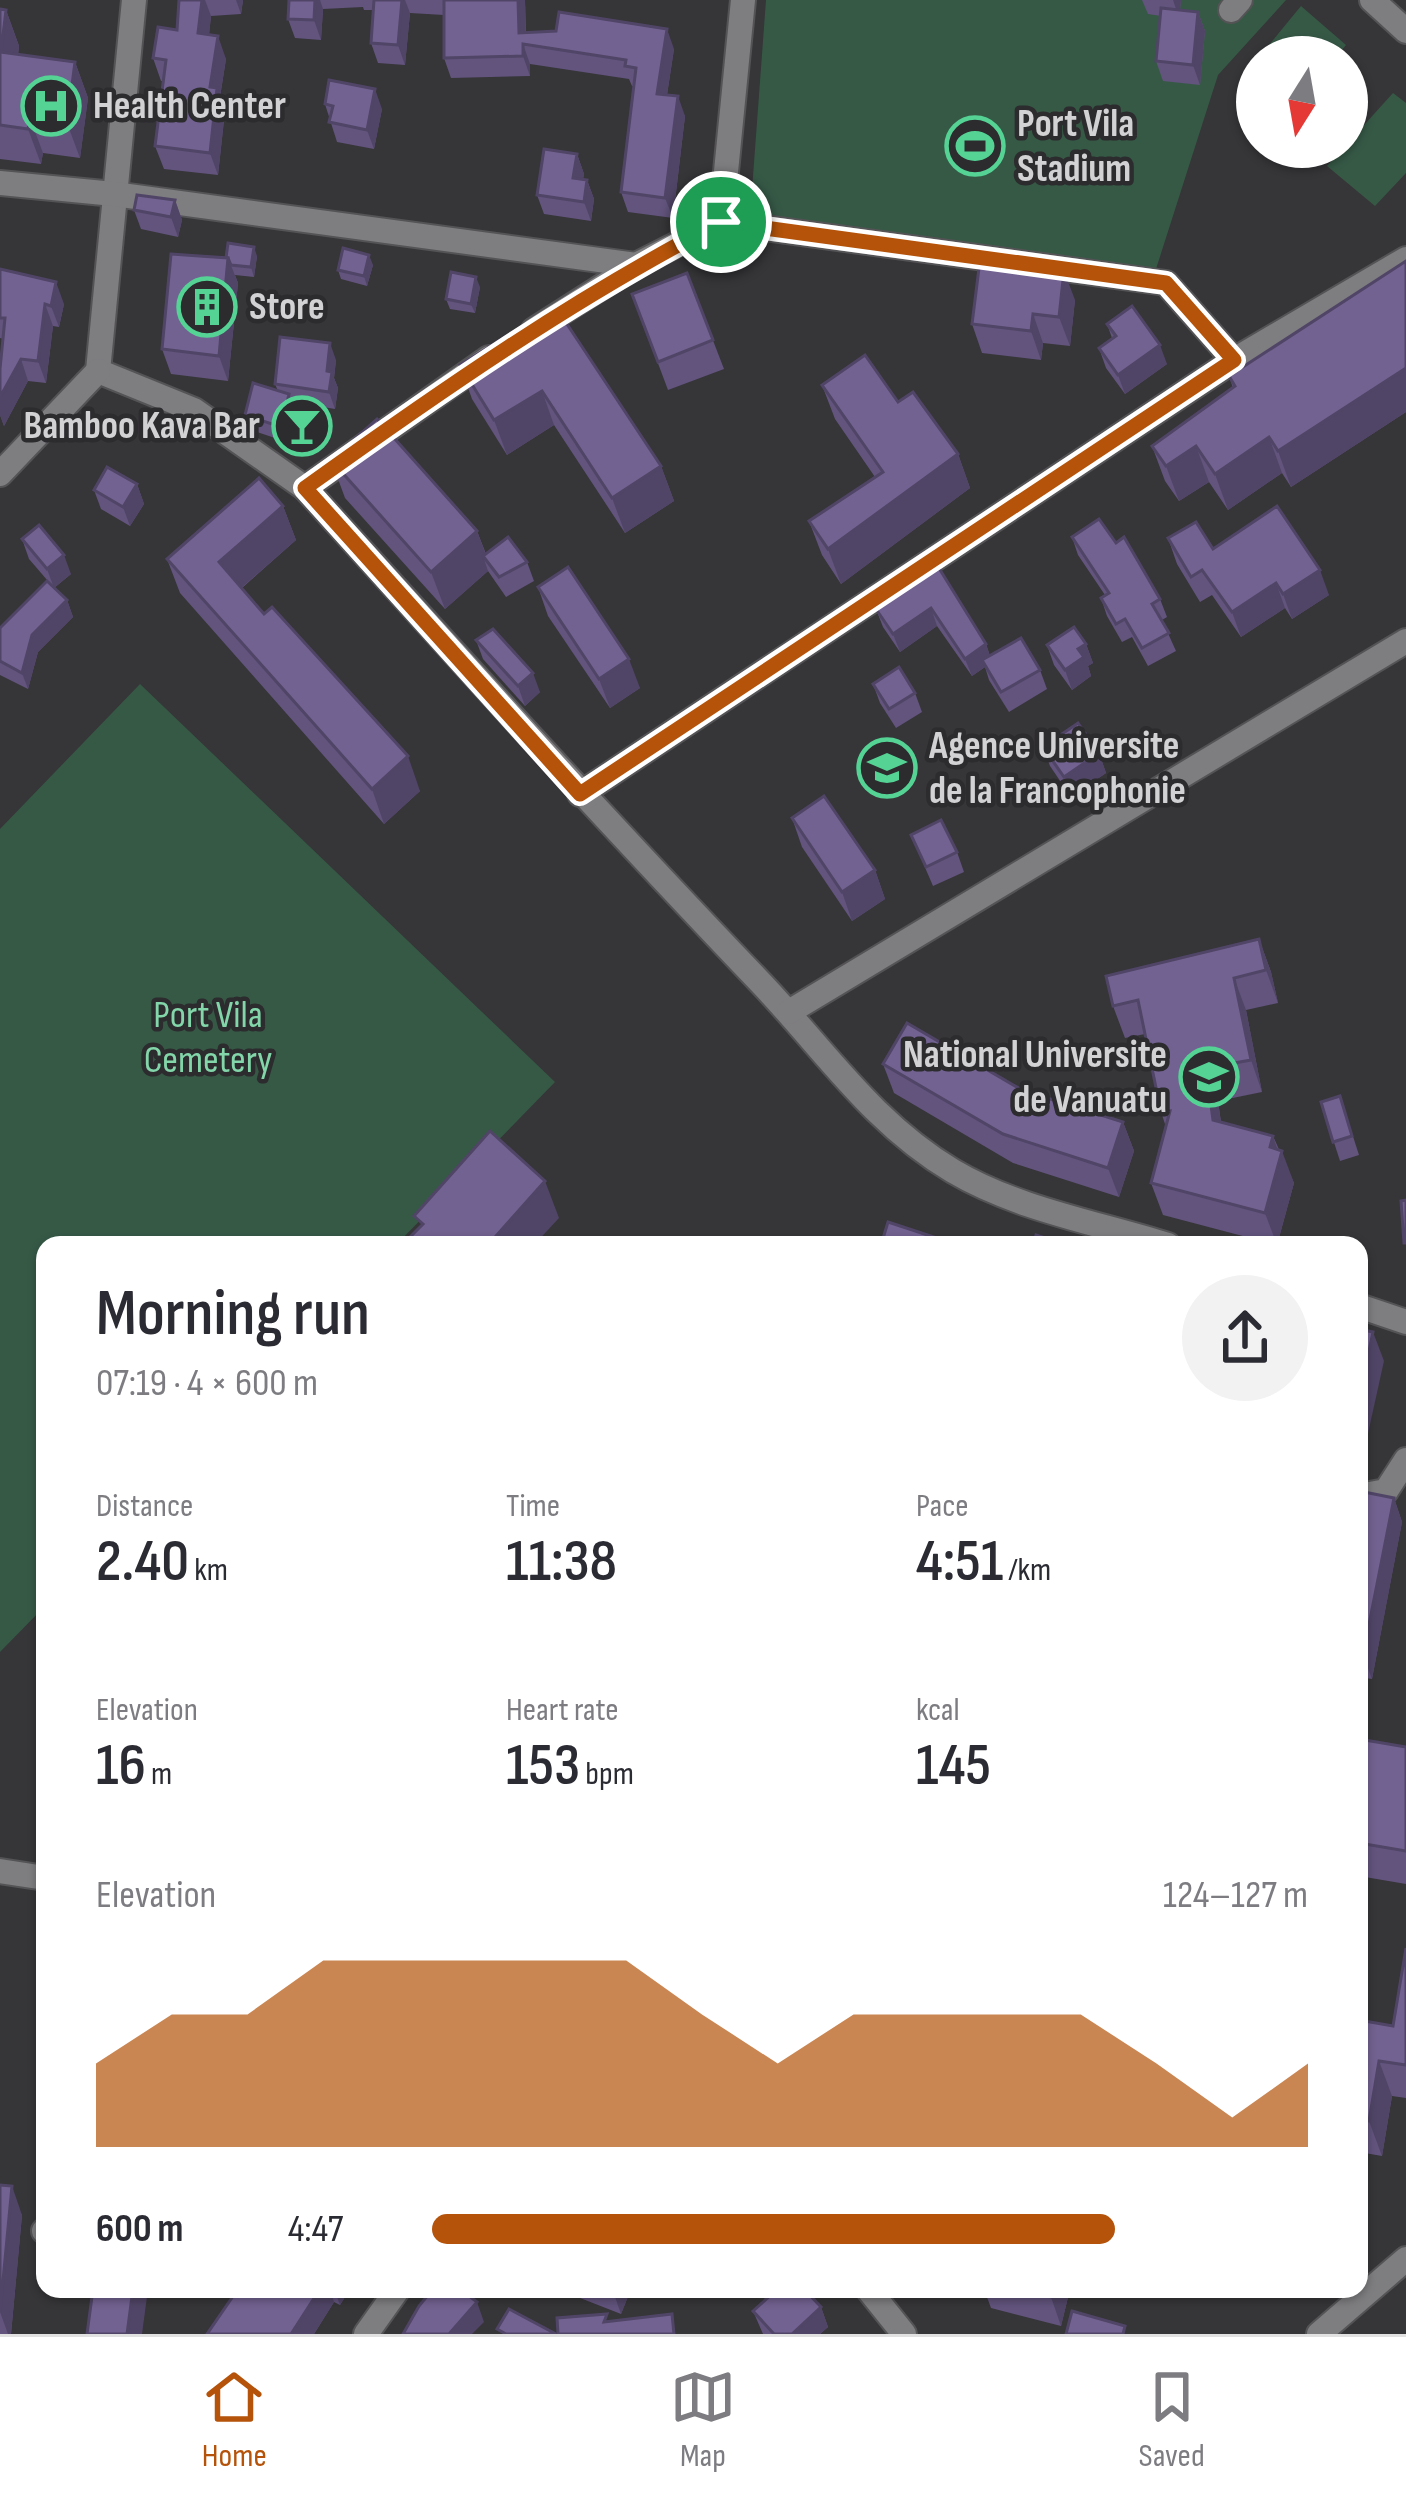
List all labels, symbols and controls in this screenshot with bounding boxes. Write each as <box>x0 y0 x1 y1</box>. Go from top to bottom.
north arrow <box>1236 36 1368 168</box>
map controls <box>1236 36 1368 168</box>
hospital icon: Health Center <box>20 75 82 137</box>
place label: Health Center <box>93 83 286 130</box>
place label: Port Vila Stadium <box>1017 101 1134 193</box>
sports icon: Port Vila Stadium <box>944 115 1006 177</box>
pin <box>670 171 772 273</box>
icon: arrive <box>688 189 754 255</box>
building icon: Store <box>176 276 238 338</box>
place label: Store <box>249 284 325 331</box>
bar icon: Bamboo Kava Bar <box>271 395 333 457</box>
place label: Bamboo Kava Bar <box>23 403 260 450</box>
place label: Agence Universite de la Francophonie <box>928 723 1186 815</box>
school or university icon: Agence Universite de la Francophonie <box>856 737 918 799</box>
park label: Port Vila Cemetery <box>144 992 272 1084</box>
place label: National Universite de Vanuatu <box>903 1032 1167 1124</box>
school or university icon: National Universite de Vanuatu <box>1178 1046 1240 1108</box>
text: Morning run <box>96 1275 370 1354</box>
button: share <box>1182 1275 1308 1401</box>
text: 07:19 · 4 × 600 m <box>96 1360 318 1407</box>
text: Distance <box>96 1486 193 1526</box>
text: Time <box>506 1486 560 1526</box>
text: Pace <box>916 1486 969 1526</box>
text: 2.40 <box>96 1526 189 1598</box>
text: 11:38 <box>506 1526 617 1598</box>
text: 4:51 <box>916 1526 1003 1598</box>
text: km <box>189 1550 228 1590</box>
text: /km <box>1003 1550 1051 1590</box>
text: Elevation <box>96 1690 198 1730</box>
text: Heart rate <box>506 1690 619 1730</box>
text: kcal <box>916 1690 960 1730</box>
text: 16 <box>96 1730 146 1802</box>
text: 153 <box>506 1730 580 1802</box>
text: 145 <box>916 1730 991 1802</box>
text: m <box>146 1754 172 1794</box>
text: bpm <box>580 1754 634 1794</box>
text: Elevation <box>96 1872 216 1919</box>
text: 124–127 m <box>1163 1872 1308 1919</box>
text: 600 m <box>96 2206 183 2253</box>
text: 4:47 <box>288 2206 343 2253</box>
tab: Home <box>201 2364 267 2476</box>
tab: Map <box>670 2364 736 2476</box>
tab: Saved <box>1139 2364 1205 2476</box>

